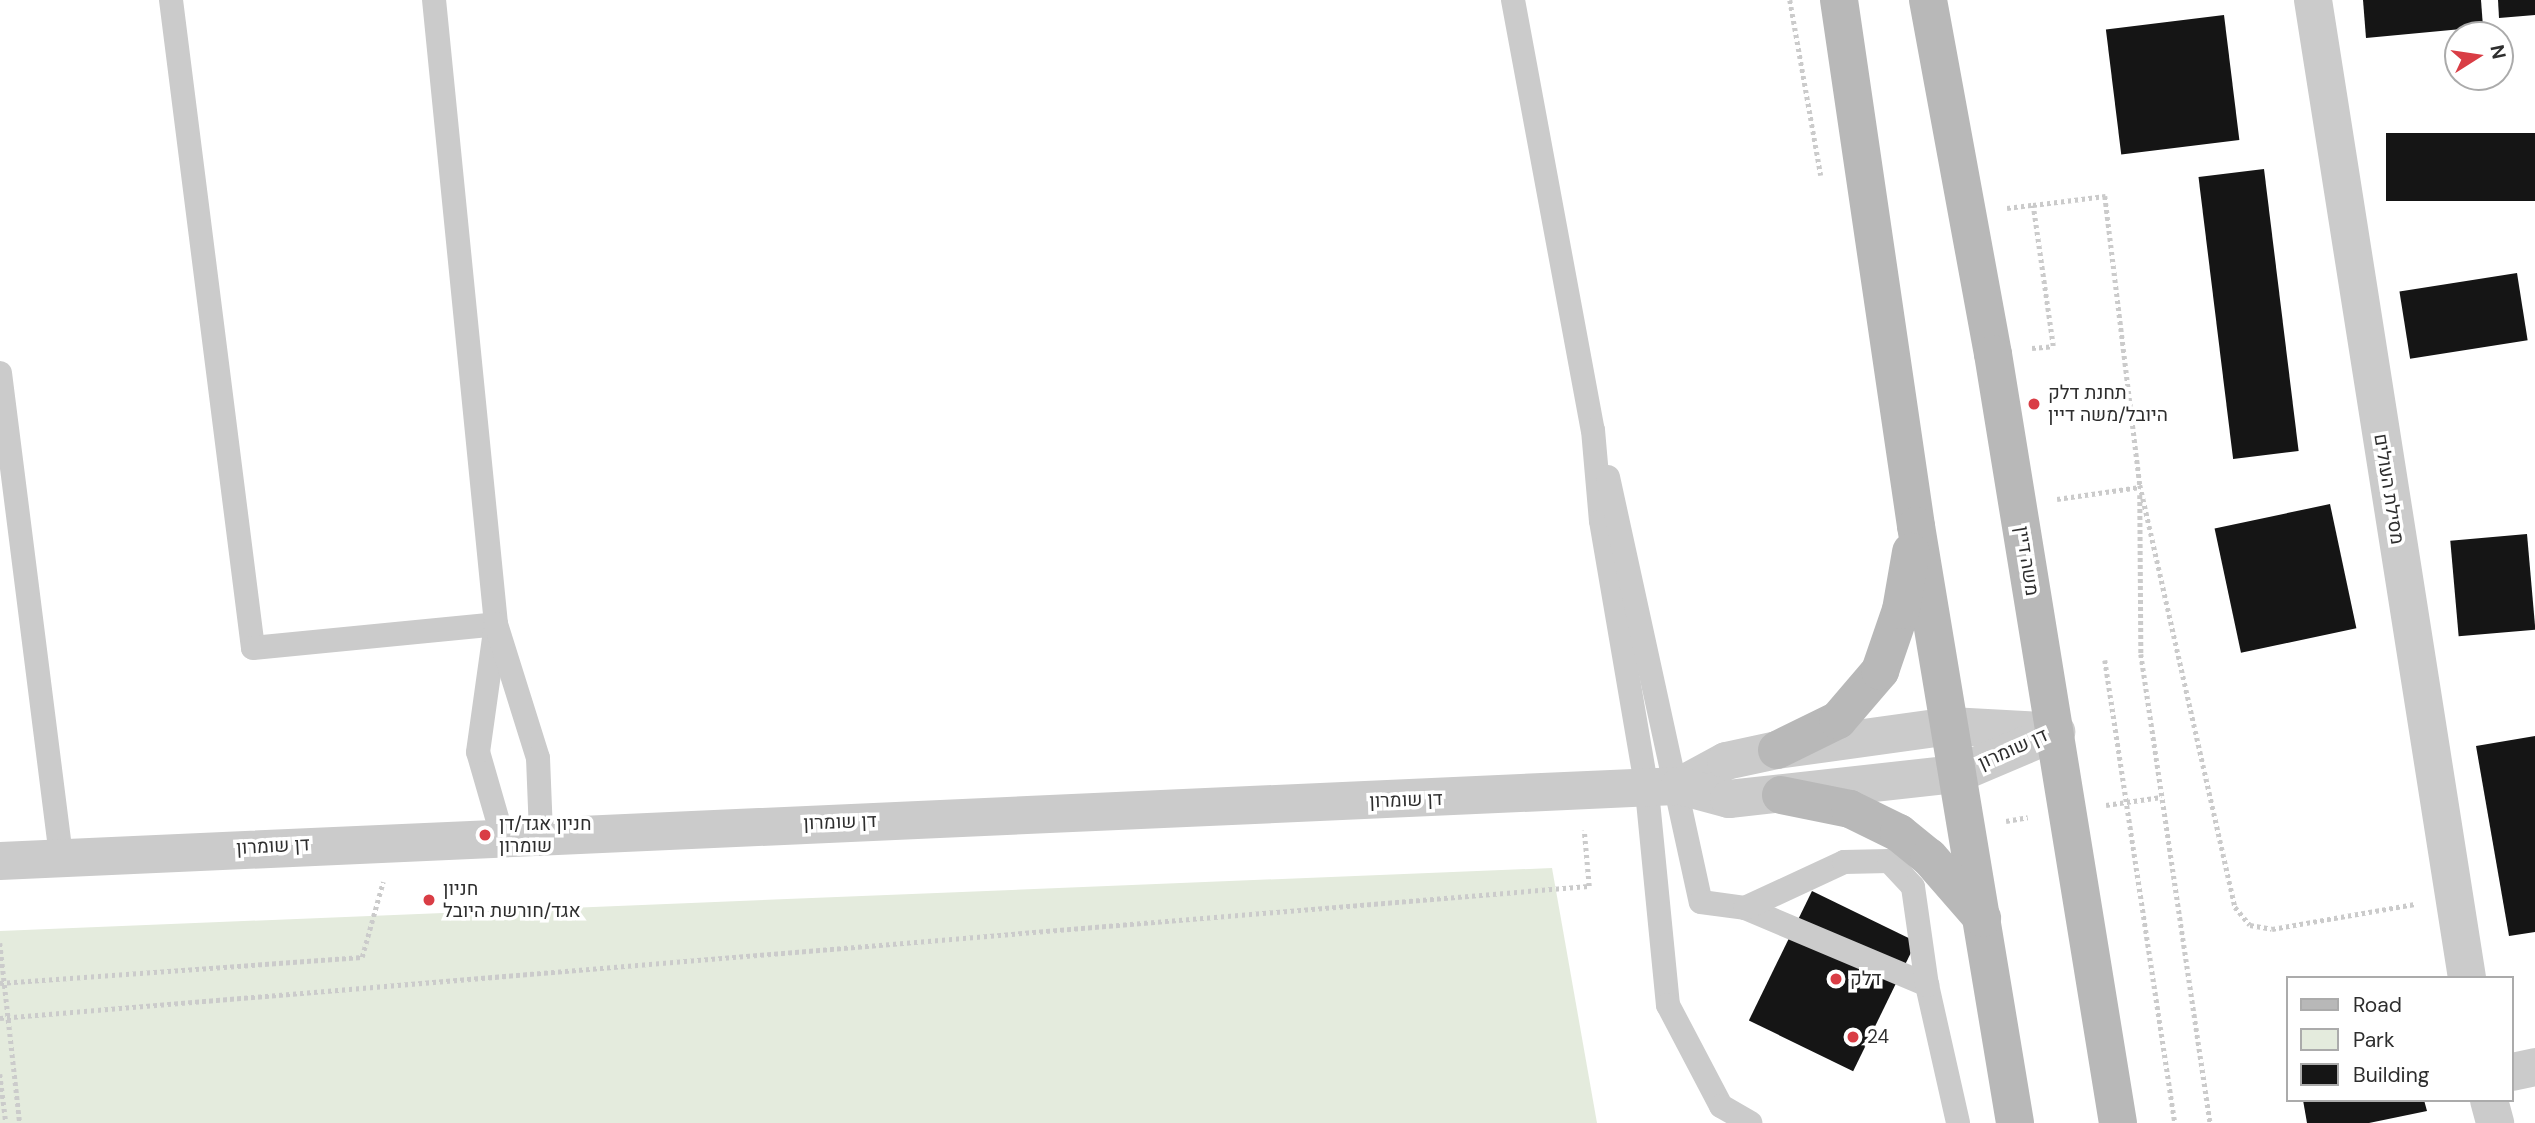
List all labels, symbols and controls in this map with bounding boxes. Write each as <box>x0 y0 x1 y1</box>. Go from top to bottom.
north arrow <box>2444 21 2514 91</box>
text: N <box>2484 43 2512 61</box>
place label: תחנת דלק היובל/משה דיין <box>2048 382 2168 426</box>
marker: תחנת דלק היובל/משה דיין <box>2026 396 2042 412</box>
street label: מסילת העולים <box>2369 432 2409 546</box>
street label: משה דיין <box>2010 525 2044 597</box>
street label: דן שומרון <box>1975 724 2051 774</box>
street label: דן שומרון <box>1369 787 1443 813</box>
street label: דן שומרון <box>803 809 877 835</box>
place label: חניון אגד/דן שומרון <box>499 813 592 857</box>
marker: חניון אגד/דן שומרון <box>477 827 493 843</box>
street label: דן שומרון <box>236 833 310 859</box>
place label: חניון אגד/חורשת היובל <box>443 878 581 922</box>
marker: חניון אגד/חורשת היובל <box>421 892 437 908</box>
place label: דלק <box>1850 968 1881 990</box>
marker: דלק <box>1828 971 1844 987</box>
legend <box>2286 976 2514 1102</box>
text: Road <box>2353 991 2402 1019</box>
place label: 24 <box>1867 1026 1889 1048</box>
text: Park <box>2353 1026 2394 1054</box>
marker: 24 <box>1845 1029 1861 1045</box>
text: Building <box>2353 1061 2429 1089</box>

